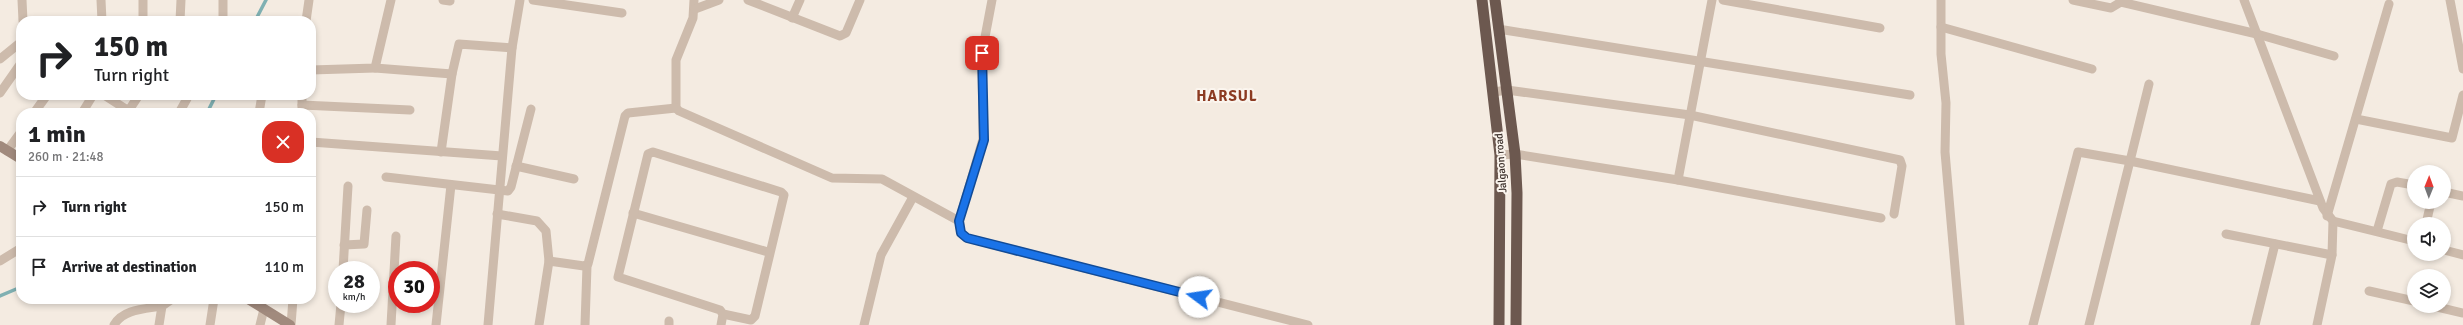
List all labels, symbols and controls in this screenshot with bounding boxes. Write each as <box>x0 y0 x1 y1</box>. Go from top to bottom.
text: 150 m <box>94 30 168 64</box>
icon: right <box>28 32 80 84</box>
pin <box>965 36 999 70</box>
icon: arrive <box>971 42 993 64</box>
text: Turn right <box>94 64 169 86</box>
district label: HARSUL <box>1196 87 1258 105</box>
text: 1 min <box>28 119 86 149</box>
button: close <box>262 121 304 163</box>
street label: Jalgaon road <box>1492 133 1510 193</box>
text: 260 m · 21:48 <box>28 149 104 165</box>
north arrow <box>2407 165 2451 209</box>
map controls <box>2407 165 2451 313</box>
icon: right <box>28 196 50 218</box>
text: Turn right <box>62 198 127 216</box>
text: 150 m <box>264 198 304 216</box>
button: sound <box>2407 217 2451 261</box>
icon: arrive <box>28 256 50 278</box>
text: Arrive at destination <box>62 258 197 276</box>
text: 110 m <box>264 258 304 276</box>
speed limit sign: 30 <box>388 261 440 313</box>
text: 28 <box>343 269 365 294</box>
button: layers <box>2407 269 2451 313</box>
position arrow <box>1178 276 1220 318</box>
text: km/h <box>343 291 365 303</box>

